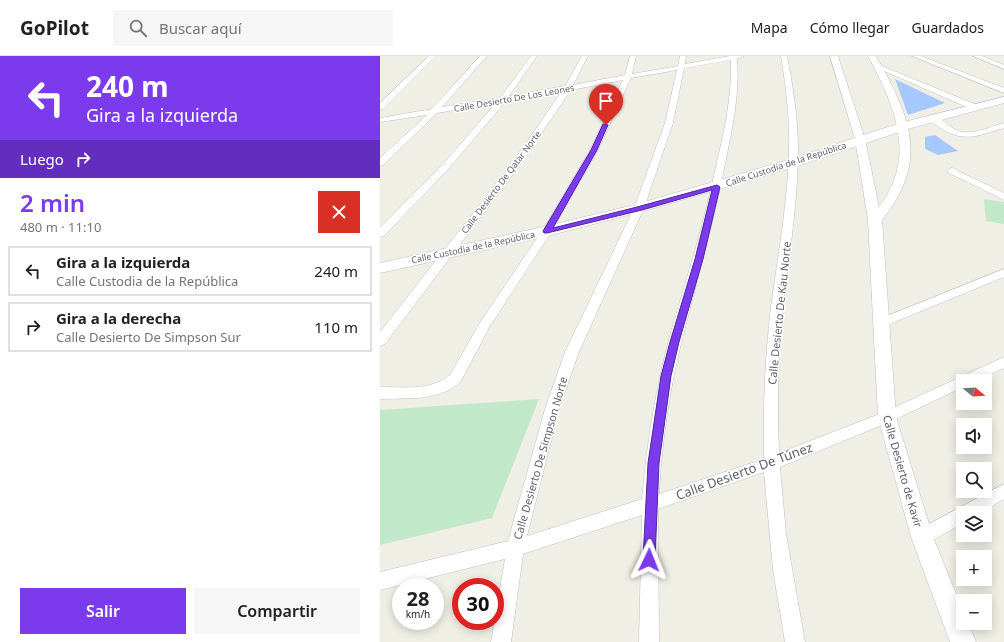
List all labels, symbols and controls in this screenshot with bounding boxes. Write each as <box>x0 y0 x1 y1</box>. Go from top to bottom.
search box <box>113 10 393 46</box>
text: GoPilot <box>20 15 89 41</box>
icon: search <box>127 17 149 39</box>
text: Buscar aquí <box>159 18 242 38</box>
text: Mapa <box>751 18 788 37</box>
text: Cómo llegar <box>810 18 890 37</box>
text: Guardados <box>912 18 984 37</box>
text: 240 m <box>86 67 169 105</box>
icon: left <box>20 72 72 124</box>
street label: Calle Desierto De Los Leones <box>453 81 575 115</box>
pin <box>589 84 623 125</box>
icon: arrive <box>595 90 617 112</box>
text: Gira a la izquierda <box>86 103 238 127</box>
street label: Calle Desierto De Qatar Norte <box>458 128 544 236</box>
street label: Calle Custodia de la República <box>724 138 848 190</box>
icon: right <box>72 148 94 170</box>
text: Luego <box>20 149 64 169</box>
text: 2 min <box>20 186 85 219</box>
button: close <box>318 191 360 233</box>
text: 480 m · 11:10 <box>20 218 101 236</box>
street label: Calle Custodia de la República <box>410 228 536 266</box>
street label: Calle Desierto De Kau Norte <box>764 241 794 385</box>
text: Gira a la izquierda <box>56 252 190 272</box>
icon: left <box>22 260 44 282</box>
text: 240 m <box>314 261 358 281</box>
text: Calle Custodia de la República <box>56 272 238 290</box>
text: Gira a la derecha <box>56 308 181 328</box>
icon: right <box>22 316 44 338</box>
text: 110 m <box>314 317 358 337</box>
text: Calle Desierto De Simpson Sur <box>56 328 241 346</box>
north arrow <box>956 374 992 410</box>
map controls <box>956 374 992 630</box>
street label: Calle Desierto De Simpson Norte <box>510 375 570 541</box>
street label: Calle Desierto de Kavir <box>880 413 926 529</box>
button: sound <box>956 418 992 454</box>
street label: Calle Desierto De Túnez <box>673 438 815 504</box>
button: search <box>956 462 992 498</box>
button: layers <box>956 506 992 542</box>
position arrow <box>628 539 670 581</box>
button: + <box>956 550 992 586</box>
speed limit sign: 30 <box>452 578 504 630</box>
text: 28 <box>407 585 429 612</box>
button: Salir <box>20 588 186 634</box>
button: Compartir <box>194 588 360 634</box>
button: − <box>956 594 992 630</box>
text: km/h <box>406 607 430 621</box>

